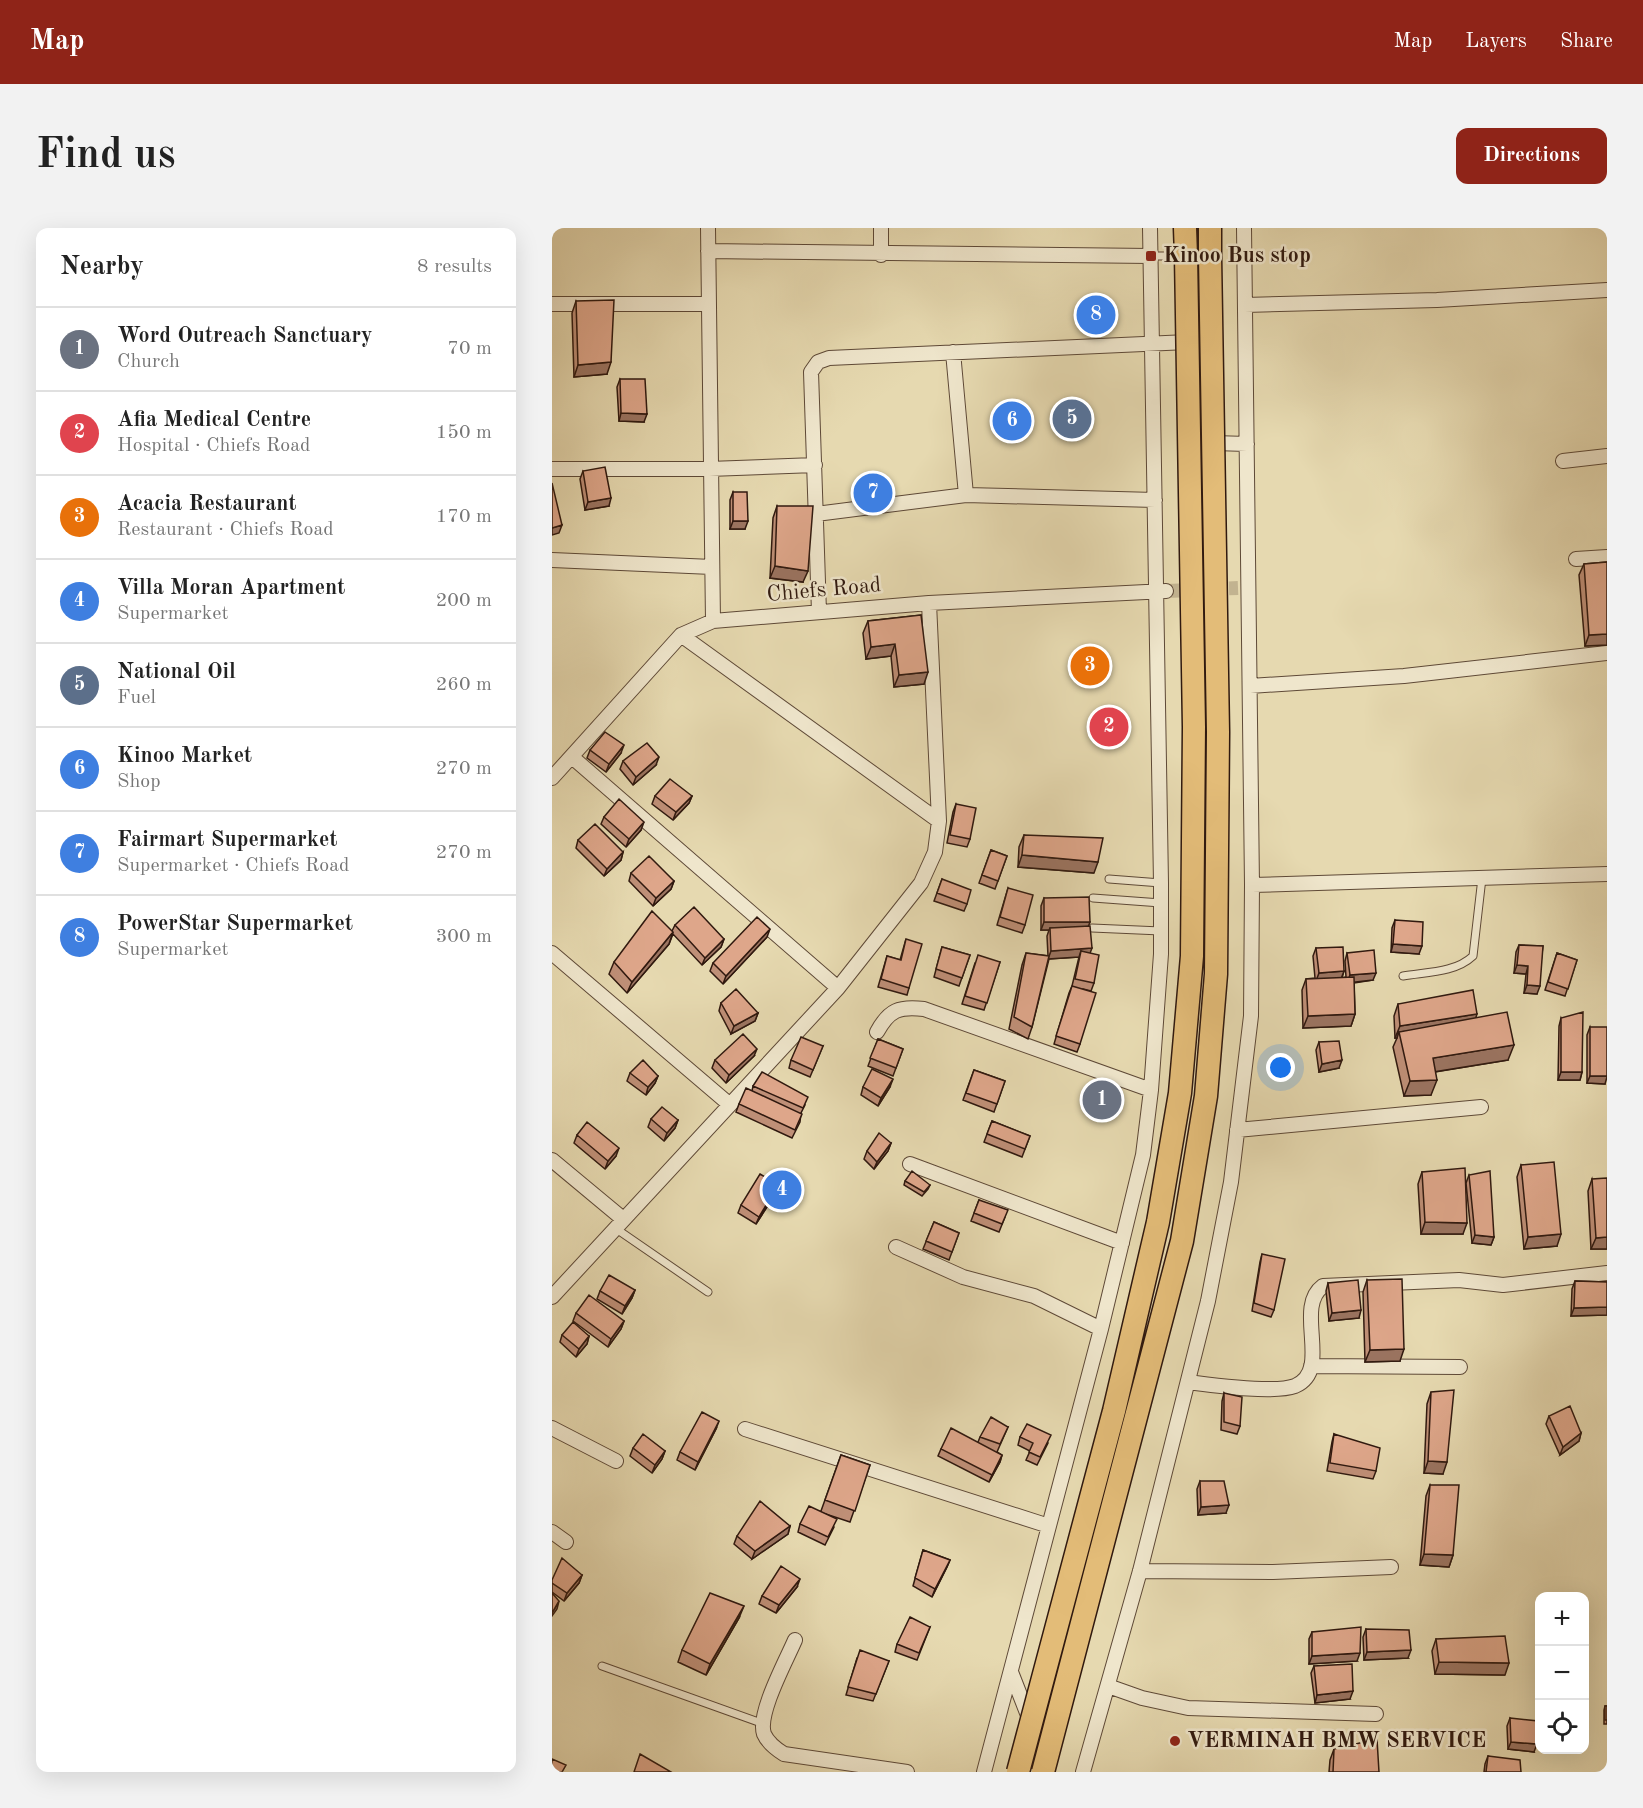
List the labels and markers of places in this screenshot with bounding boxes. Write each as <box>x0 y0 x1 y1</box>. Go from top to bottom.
place label: Kinoo Bus stop <box>1163 245 1311 267</box>
marker: Kinoo Bus stop <box>1144 249 1158 263</box>
pin: 8 <box>1076 292 1116 338</box>
pin: 5 <box>1052 396 1092 441</box>
pin: 6 <box>992 398 1032 444</box>
pin: 7 <box>854 470 892 516</box>
pin: 3 <box>1070 644 1110 688</box>
pin: 2 <box>1090 704 1128 750</box>
pin: 1 <box>1082 1078 1122 1122</box>
pin: 4 <box>762 1168 802 1212</box>
place label: VERMINAH BMW SERVICE <box>1187 1730 1486 1752</box>
marker: VERMINAH BMW SERVICE <box>1168 1734 1182 1748</box>

